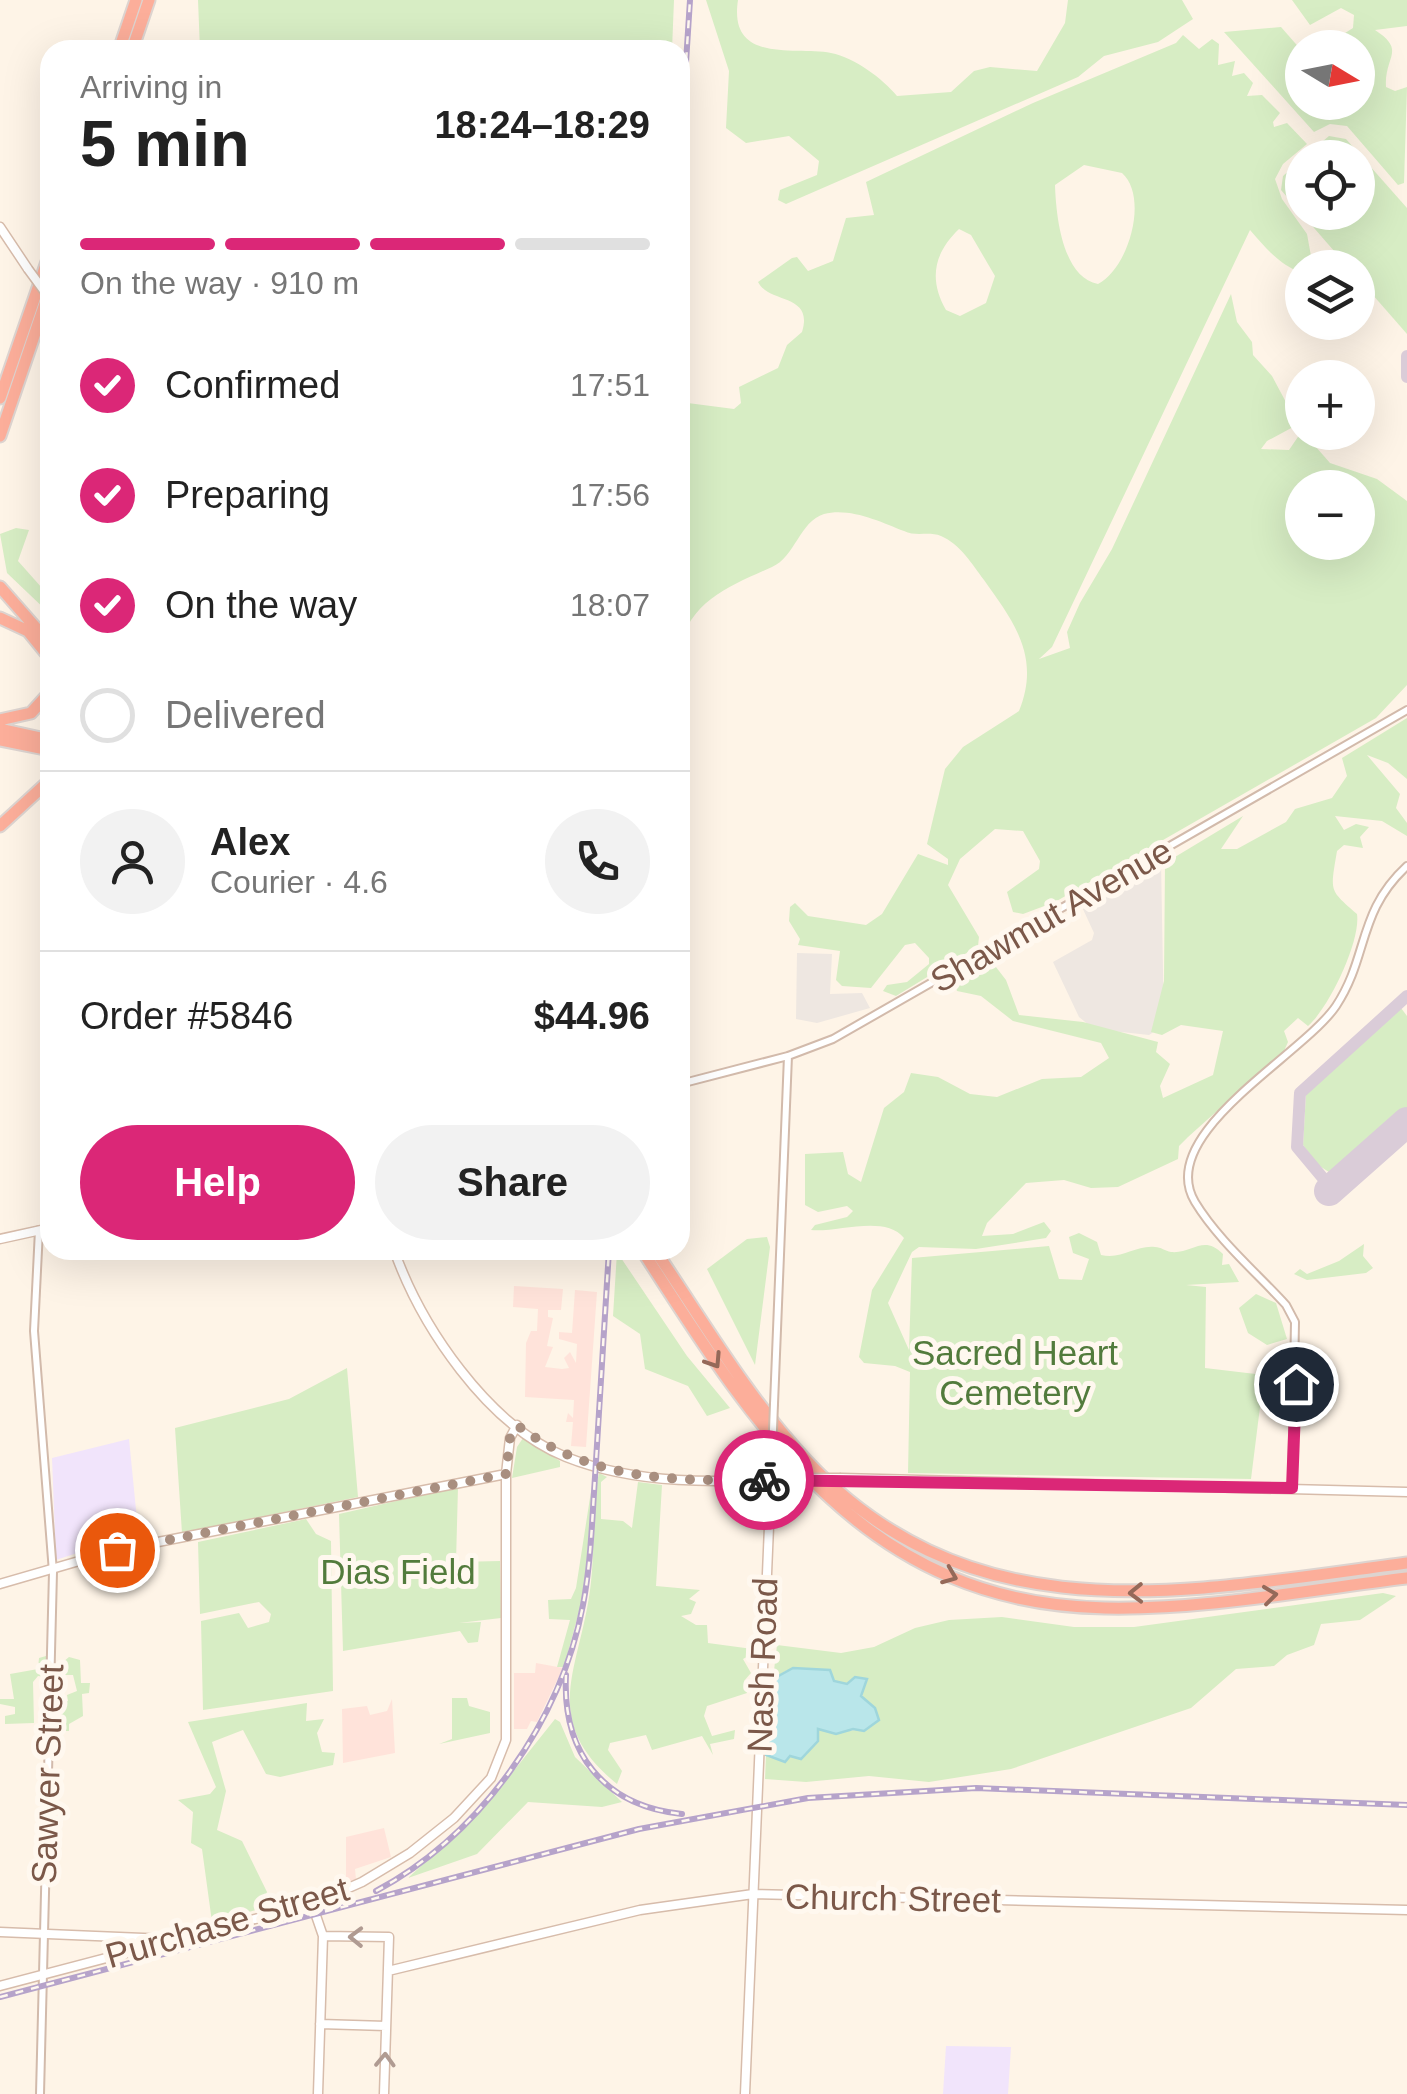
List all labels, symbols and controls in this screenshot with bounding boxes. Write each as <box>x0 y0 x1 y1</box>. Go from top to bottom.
north arrow <box>1285 30 1375 120</box>
map controls <box>1285 30 1375 560</box>
text: Arriving in <box>80 69 222 105</box>
text: 18:24–18:29 <box>434 104 650 146</box>
text: 5 min <box>80 107 250 180</box>
button: locate <box>1285 140 1375 230</box>
button: layers <box>1285 250 1375 340</box>
text: On the way · 910 m <box>80 265 359 301</box>
icon: check <box>80 358 135 413</box>
button: + <box>1285 360 1375 450</box>
text: Confirmed <box>165 364 340 406</box>
text: 17:51 <box>570 367 650 403</box>
icon: check <box>80 468 135 523</box>
button: − <box>1285 470 1375 560</box>
text: Preparing <box>165 474 330 516</box>
text: 17:56 <box>570 477 650 513</box>
icon: check <box>80 578 135 633</box>
text: On the way <box>165 584 357 626</box>
text: 18:07 <box>570 587 650 623</box>
text: Delivered <box>165 694 326 736</box>
button: person <box>80 809 185 914</box>
button: phone <box>545 809 650 914</box>
text: Alex <box>210 821 290 863</box>
street label: Shawmut Avenue <box>924 830 1178 1000</box>
text: Courier · 4.6 <box>210 864 388 900</box>
text: Order #5846 <box>80 995 293 1037</box>
text: $44.96 <box>534 995 650 1037</box>
button: Help <box>80 1125 355 1240</box>
button: Share <box>375 1125 650 1240</box>
park label: Sacred Heart Cemetery <box>912 1333 1118 1412</box>
pin <box>1254 1342 1339 1427</box>
one-way arrow <box>702 1350 721 1368</box>
icon: home <box>1269 1357 1324 1412</box>
courier <box>714 1430 814 1530</box>
icon: bike <box>737 1453 792 1508</box>
pin <box>75 1508 160 1593</box>
icon: bag <box>90 1523 145 1578</box>
park label: Dias Field <box>320 1552 476 1591</box>
one-way arrow <box>941 1564 958 1584</box>
street label: Nash Road <box>739 1577 785 1753</box>
one-way arrow <box>1128 1582 1144 1603</box>
one-way arrow <box>1263 1585 1279 1606</box>
street label: Sawyer Street <box>24 1663 70 1885</box>
street label: Purchase Street <box>101 1869 353 1975</box>
street label: Church Street <box>785 1877 1002 1919</box>
one-way arrow <box>347 1926 363 1947</box>
one-way arrow <box>374 2051 395 2067</box>

